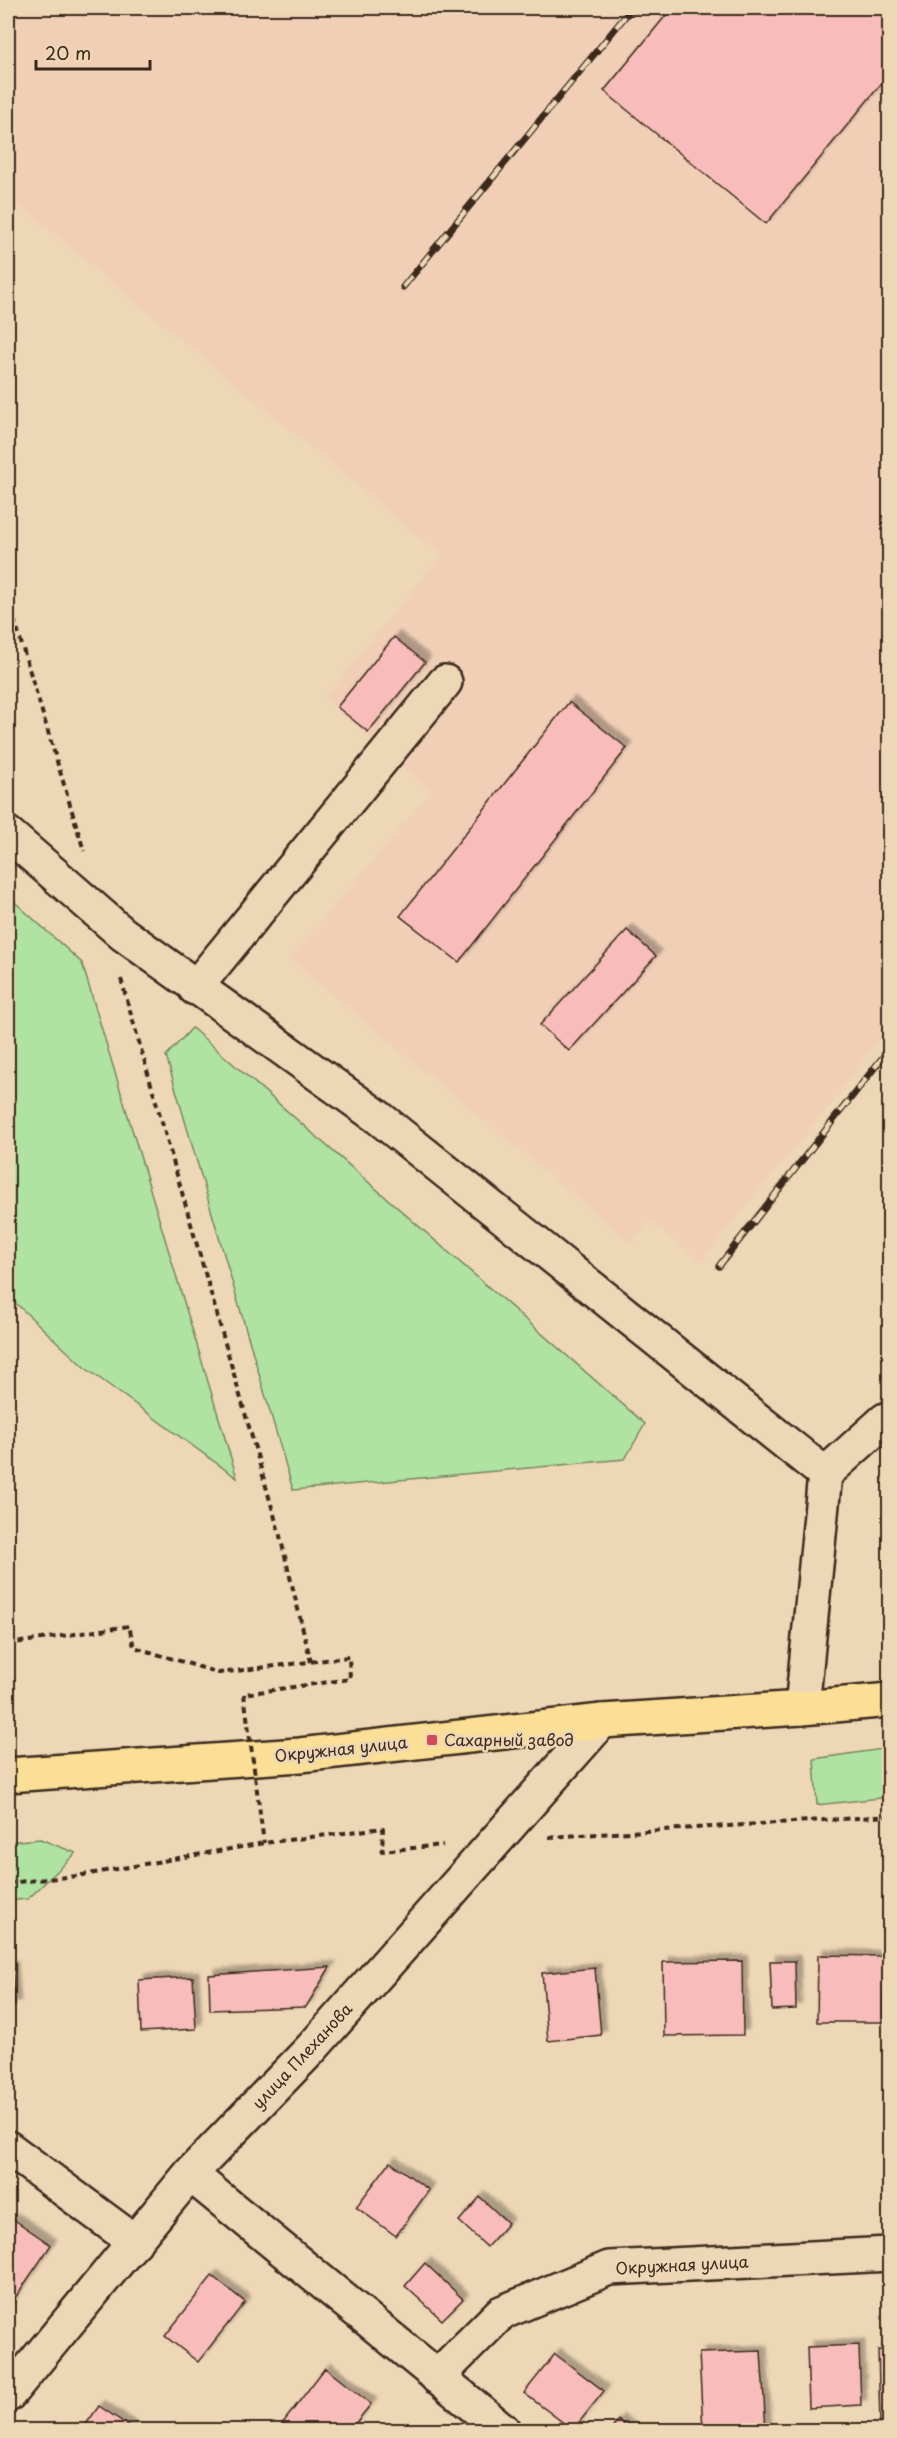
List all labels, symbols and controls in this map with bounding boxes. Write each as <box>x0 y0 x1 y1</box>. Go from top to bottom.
scale bar <box>36 33 150 71</box>
text: 20 m <box>45 39 91 66</box>
place label: Сахарный завод <box>444 1727 574 1751</box>
street label: Окружная улица <box>273 1729 408 1767</box>
marker: Сахарный завод <box>425 1733 439 1747</box>
street label: улица Плеханова <box>246 1997 357 2114</box>
street label: Окружная улица <box>615 2249 749 2279</box>

